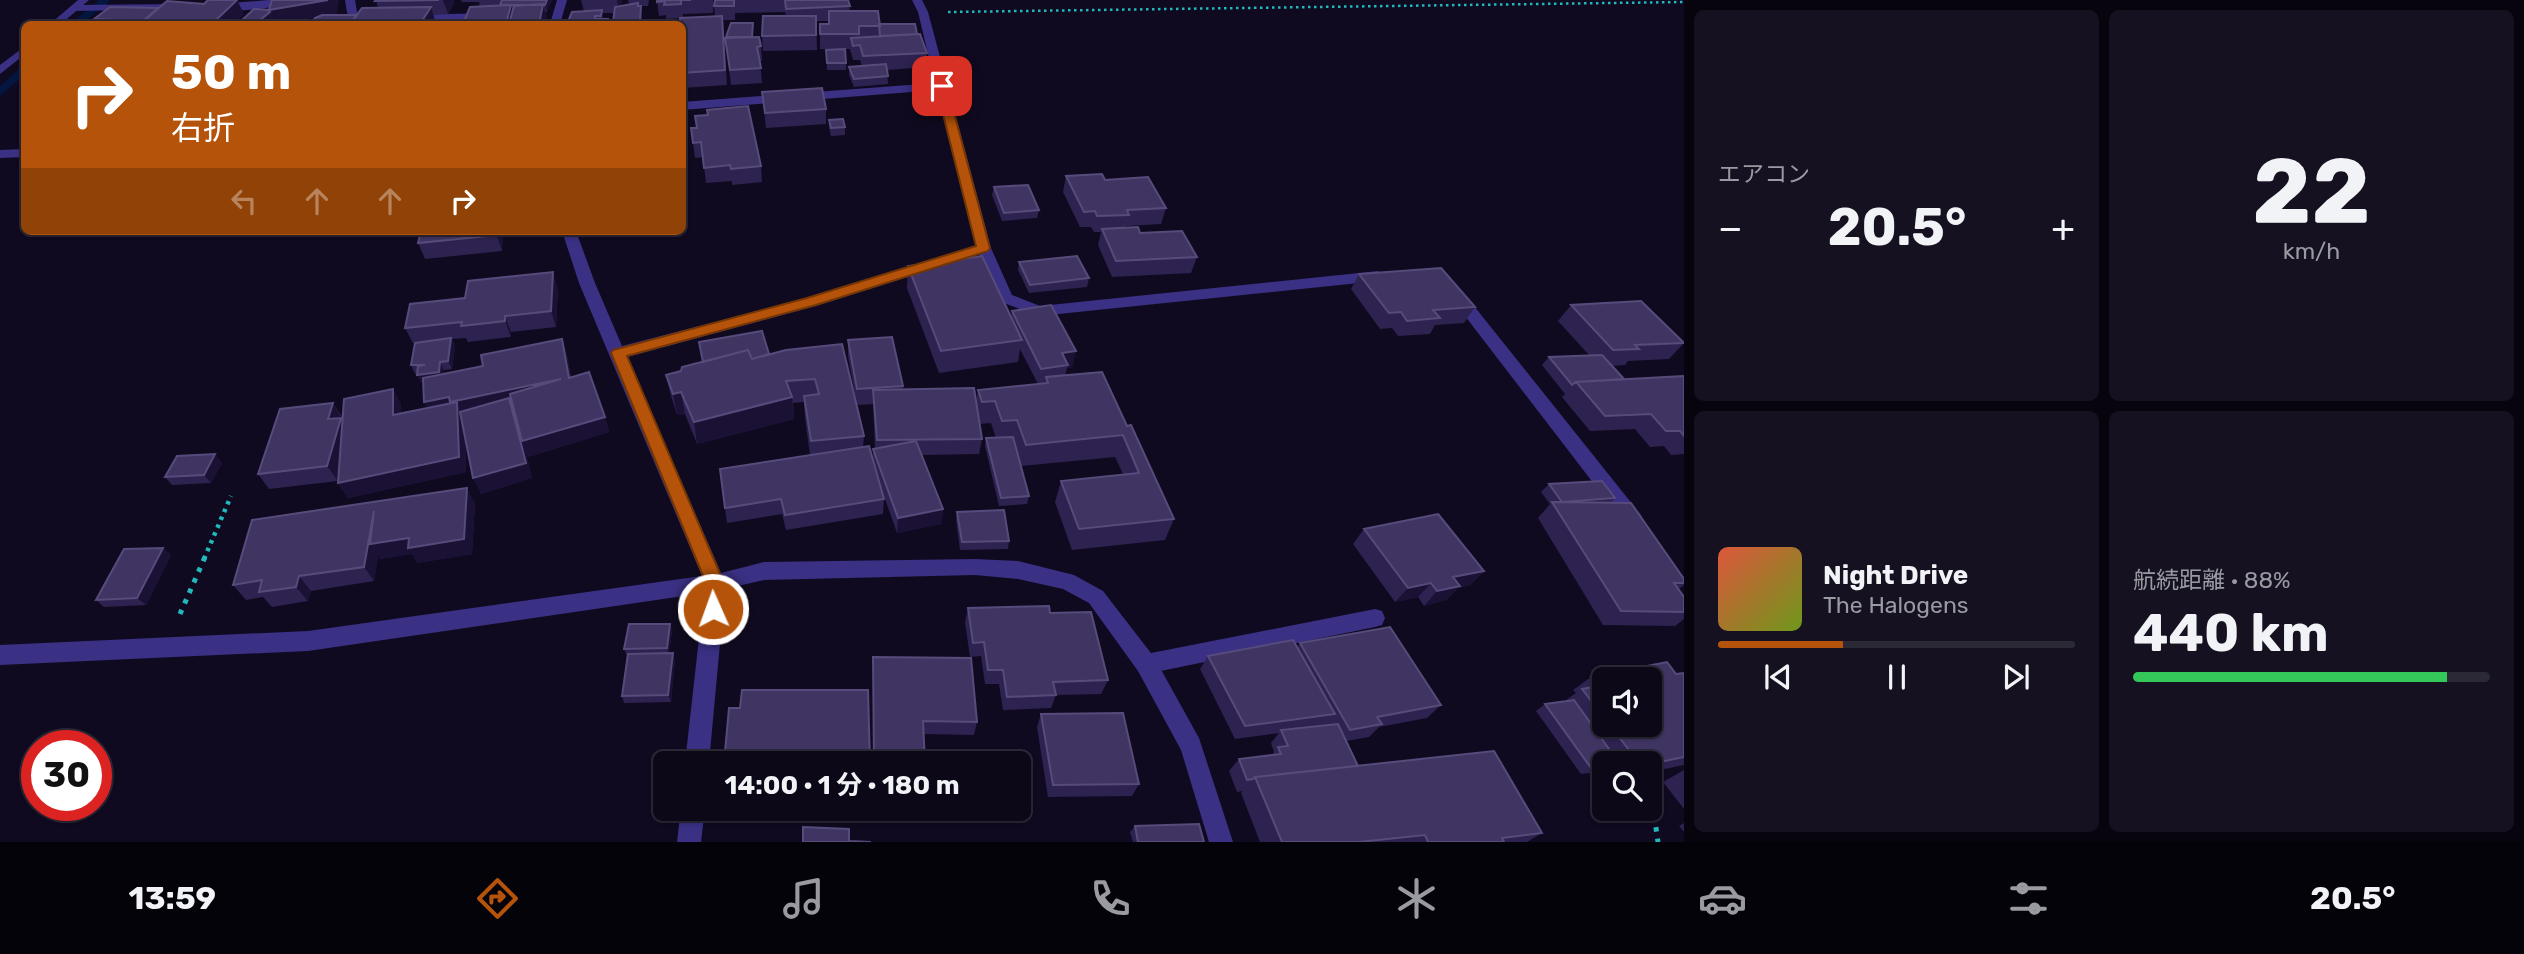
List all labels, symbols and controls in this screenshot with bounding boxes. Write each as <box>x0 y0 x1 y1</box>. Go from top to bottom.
text: 50 m <box>171 43 291 101</box>
icon: right <box>56 49 147 140</box>
pin <box>912 56 972 116</box>
icon: arrive <box>923 67 961 105</box>
text: 右折 <box>171 109 235 147</box>
text: 22 <box>2252 137 2371 245</box>
text: エアコン <box>1718 160 1810 188</box>
icon: left <box>225 182 263 220</box>
icon: ahead <box>298 182 336 220</box>
icon: ahead <box>371 182 409 220</box>
icon: right <box>444 182 482 220</box>
text: 20.5° <box>1828 196 1966 258</box>
text: − <box>1718 205 1743 251</box>
text: + <box>2051 205 2075 251</box>
text: km/h <box>2283 237 2340 265</box>
text: Night Drive <box>1823 560 1968 591</box>
text: 航続距離 · 88% <box>2133 566 2291 594</box>
position arrow <box>676 572 750 646</box>
text: The Halogens <box>1823 591 1969 619</box>
text: 440 km <box>2133 602 2329 664</box>
icon: previous <box>1759 658 1797 696</box>
icon: pause <box>1878 658 1916 696</box>
icon: next <box>1997 658 2035 696</box>
map controls <box>1592 667 1662 821</box>
button: sound <box>1592 667 1662 737</box>
speed limit sign: 30 <box>21 730 112 821</box>
button: search <box>1592 751 1662 821</box>
text: 14:00 · 1 分 · 180 m <box>725 770 959 801</box>
icon: directions <box>473 874 522 923</box>
icon: music <box>779 874 828 923</box>
icon: phone <box>1086 874 1135 923</box>
icon: climate <box>1392 874 1441 923</box>
icon: car <box>1698 874 1747 923</box>
icon: filters <box>2004 874 2053 923</box>
text: 13:59 <box>129 879 216 917</box>
text: 20.5° <box>2310 879 2395 917</box>

